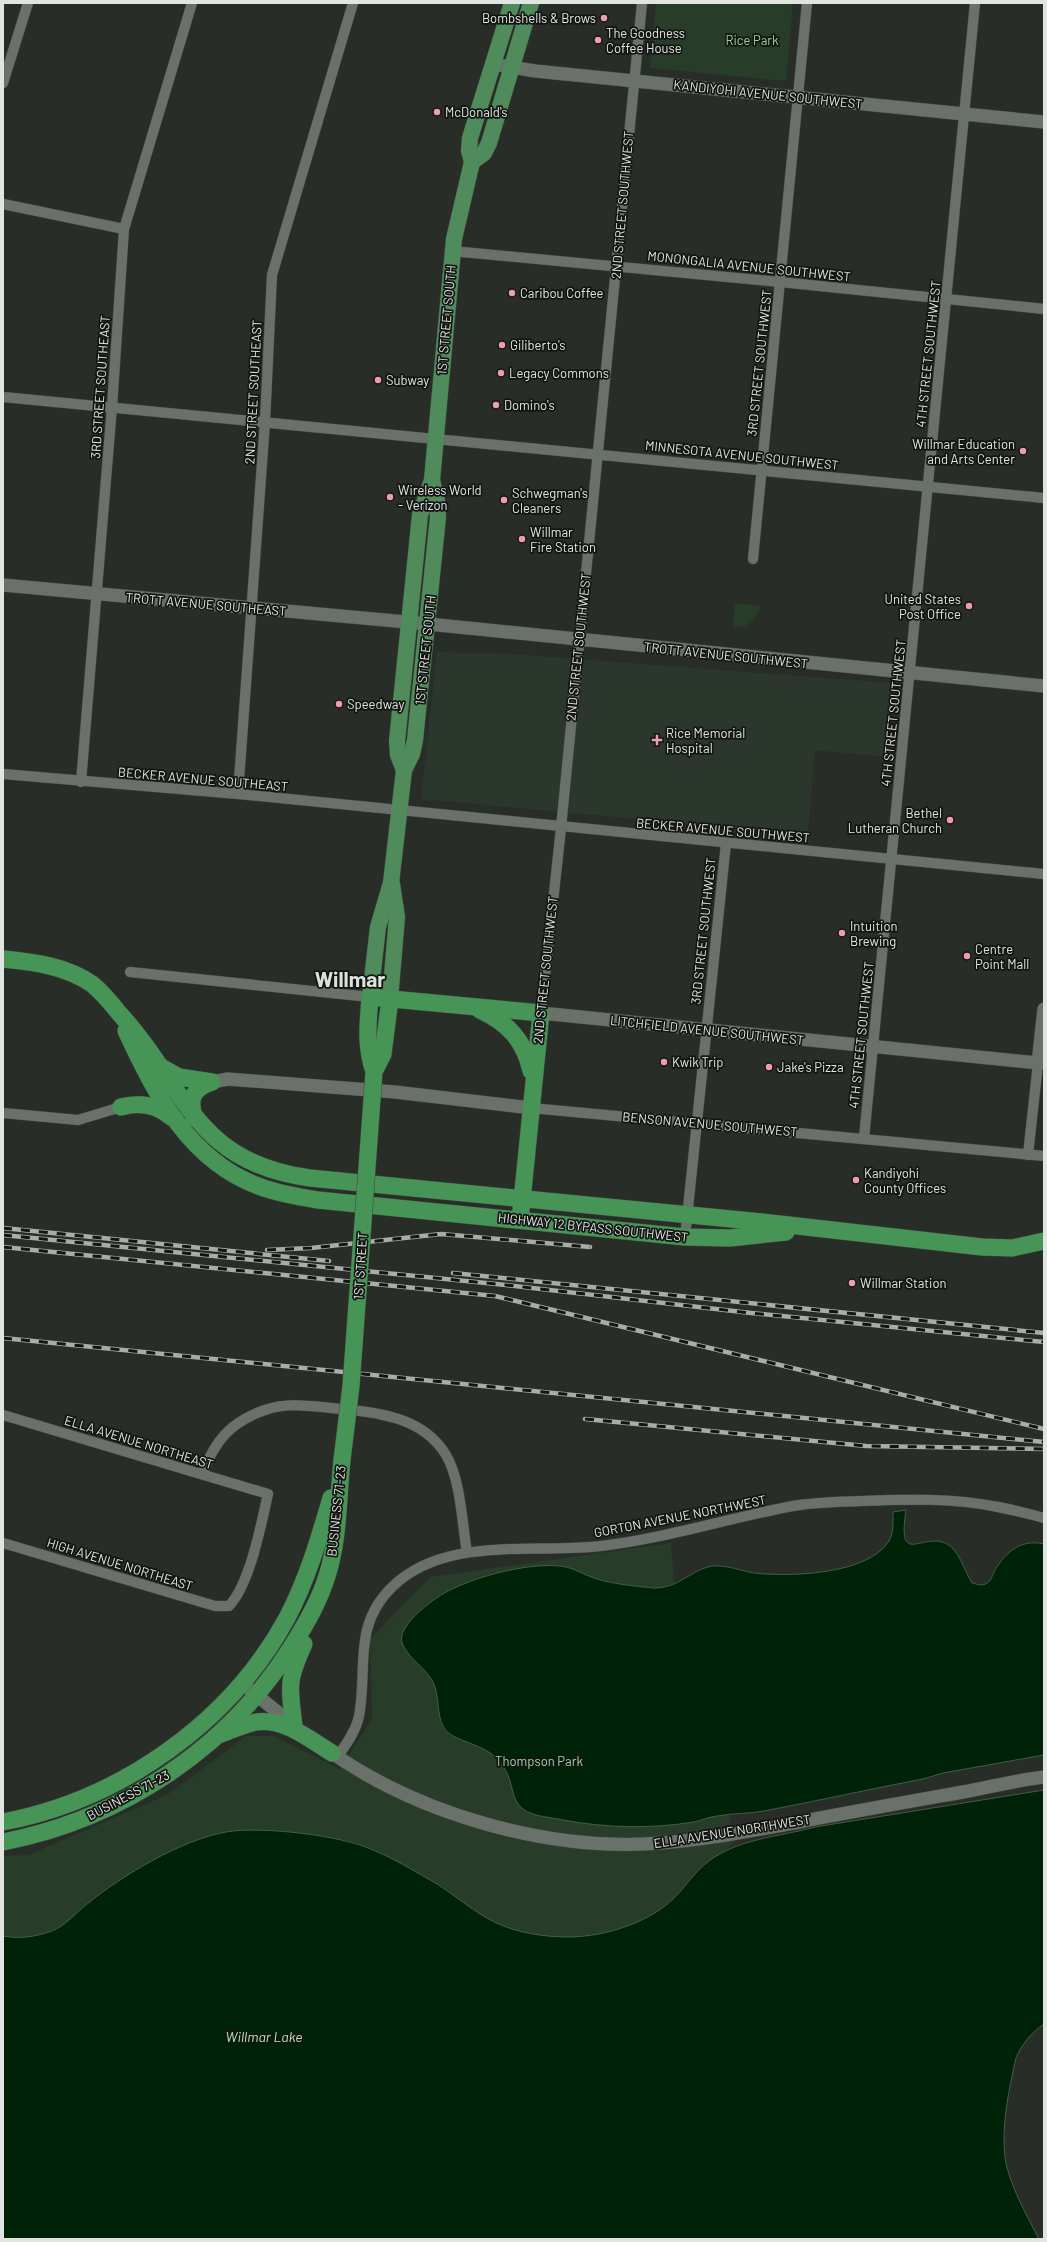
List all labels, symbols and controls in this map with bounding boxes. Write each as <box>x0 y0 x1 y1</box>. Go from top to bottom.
place label: Bombshells & Brows <box>482 10 596 26</box>
marker: Bombshells & Brows <box>599 13 609 23</box>
place label: The Goodness Coffee House <box>606 25 685 56</box>
park label: Rice Park <box>725 32 779 48</box>
marker: The Goodness Coffee House <box>593 35 603 45</box>
street label: KANDIYOHI AVENUE SOUTHWEST <box>673 76 863 112</box>
place label: McDonald's <box>445 104 508 120</box>
marker: McDonald's <box>432 107 442 117</box>
street label: 2ND STREET SOUTHWEST <box>608 130 636 280</box>
street label: MONONGALIA AVENUE SOUTHWEST <box>647 247 851 285</box>
street label: 1ST STREET SOUTH <box>433 264 459 376</box>
street label: 4TH STREET SOUTHWEST <box>912 280 944 428</box>
place label: Caribou Coffee <box>520 285 604 301</box>
marker: Caribou Coffee <box>507 288 517 298</box>
street label: 3RD STREET SOUTHWEST <box>743 289 775 437</box>
street label: 3RD STREET SOUTHEAST <box>87 315 113 459</box>
street label: 2ND STREET SOUTHEAST <box>241 319 265 465</box>
place label: Giliberto's <box>510 337 566 353</box>
marker: Giliberto's <box>497 340 507 350</box>
place label: Legacy Commons <box>509 365 609 381</box>
marker: Legacy Commons <box>496 368 506 378</box>
place label: Subway <box>386 372 429 388</box>
marker: Subway <box>373 375 383 385</box>
place label: Domino's <box>504 397 555 413</box>
marker: Domino's <box>491 400 501 410</box>
place label: Willmar Education and Arts Center <box>912 436 1015 467</box>
street label: MINNESOTA AVENUE SOUTHWEST <box>644 437 840 473</box>
marker: Willmar Education and Arts Center <box>1018 446 1028 456</box>
place label: Wireless World - Verizon <box>398 482 482 513</box>
place label: Schwegman's Cleaners <box>512 485 588 516</box>
marker: Wireless World - Verizon <box>385 492 395 502</box>
marker: Schwegman's Cleaners <box>499 495 509 505</box>
place label: Willmar Fire Station <box>530 524 596 555</box>
marker: Willmar Fire Station <box>517 534 527 544</box>
street label: 2ND STREET SOUTHWEST <box>562 572 594 722</box>
street label: TROTT AVENUE SOUTHEAST <box>125 589 287 619</box>
place label: United States Post Office <box>885 591 961 622</box>
street label: 1ST STREET SOUTH <box>411 594 439 706</box>
marker: United States Post Office <box>964 601 974 611</box>
street label: TROTT AVENUE SOUTHWEST <box>643 638 809 672</box>
street label: 4TH STREET SOUTHWEST <box>877 639 909 787</box>
place label: Speedway <box>347 696 404 712</box>
marker: Speedway <box>334 699 344 709</box>
place label: Rice Memorial Hospital <box>666 725 745 756</box>
marker: Rice Memorial Hospital <box>651 734 663 746</box>
street label: BECKER AVENUE SOUTHEAST <box>117 764 289 794</box>
place label: Bethel Lutheran Church <box>848 805 942 836</box>
street label: BECKER AVENUE SOUTHWEST <box>635 814 811 846</box>
marker: Bethel Lutheran Church <box>945 815 955 825</box>
street label: 3RD STREET SOUTHWEST <box>687 857 719 1005</box>
street label: 2ND STREET SOUTHWEST <box>529 895 561 1045</box>
place label: Intuition Brewing <box>850 918 898 949</box>
marker: Intuition Brewing <box>837 928 847 938</box>
place label: Centre Point Mall <box>975 941 1029 972</box>
marker: Centre Point Mall <box>962 951 972 961</box>
street label: 4TH STREET SOUTHWEST <box>845 961 877 1109</box>
district label: Willmar <box>315 966 385 991</box>
street label: LITCHFIELD AVENUE SOUTHWEST <box>609 1012 805 1048</box>
place label: Kwik Trip <box>672 1054 723 1070</box>
marker: Kwik Trip <box>659 1057 669 1067</box>
place label: Jake's Pizza <box>777 1059 844 1075</box>
marker: Jake's Pizza <box>764 1062 774 1072</box>
street label: BENSON AVENUE SOUTHWEST <box>622 1108 798 1140</box>
place label: Kandiyohi County Offices <box>864 1165 946 1196</box>
marker: Kandiyohi County Offices <box>851 1175 861 1185</box>
street label: HIGHWAY 12 BYPASS SOUTHWEST <box>497 1209 689 1245</box>
street label: 1ST STREET <box>350 1232 370 1300</box>
place label: Willmar Station <box>860 1275 947 1291</box>
marker: Willmar Station <box>847 1278 857 1288</box>
street label: ELLA AVENUE NORTHEAST <box>63 1412 215 1472</box>
street label: BUSINESS 71-23 <box>323 1465 349 1557</box>
street label: GORTON AVENUE NORTHWEST <box>593 1491 767 1541</box>
street label: HIGH AVENUE NORTHEAST <box>45 1534 195 1594</box>
park label: Thompson Park <box>495 1753 583 1769</box>
street label: BUSINESS 71-23 <box>84 1767 172 1823</box>
street label: ELLA AVENUE NORTHWEST <box>652 1811 812 1851</box>
water label: Willmar Lake <box>226 2028 302 2045</box>

